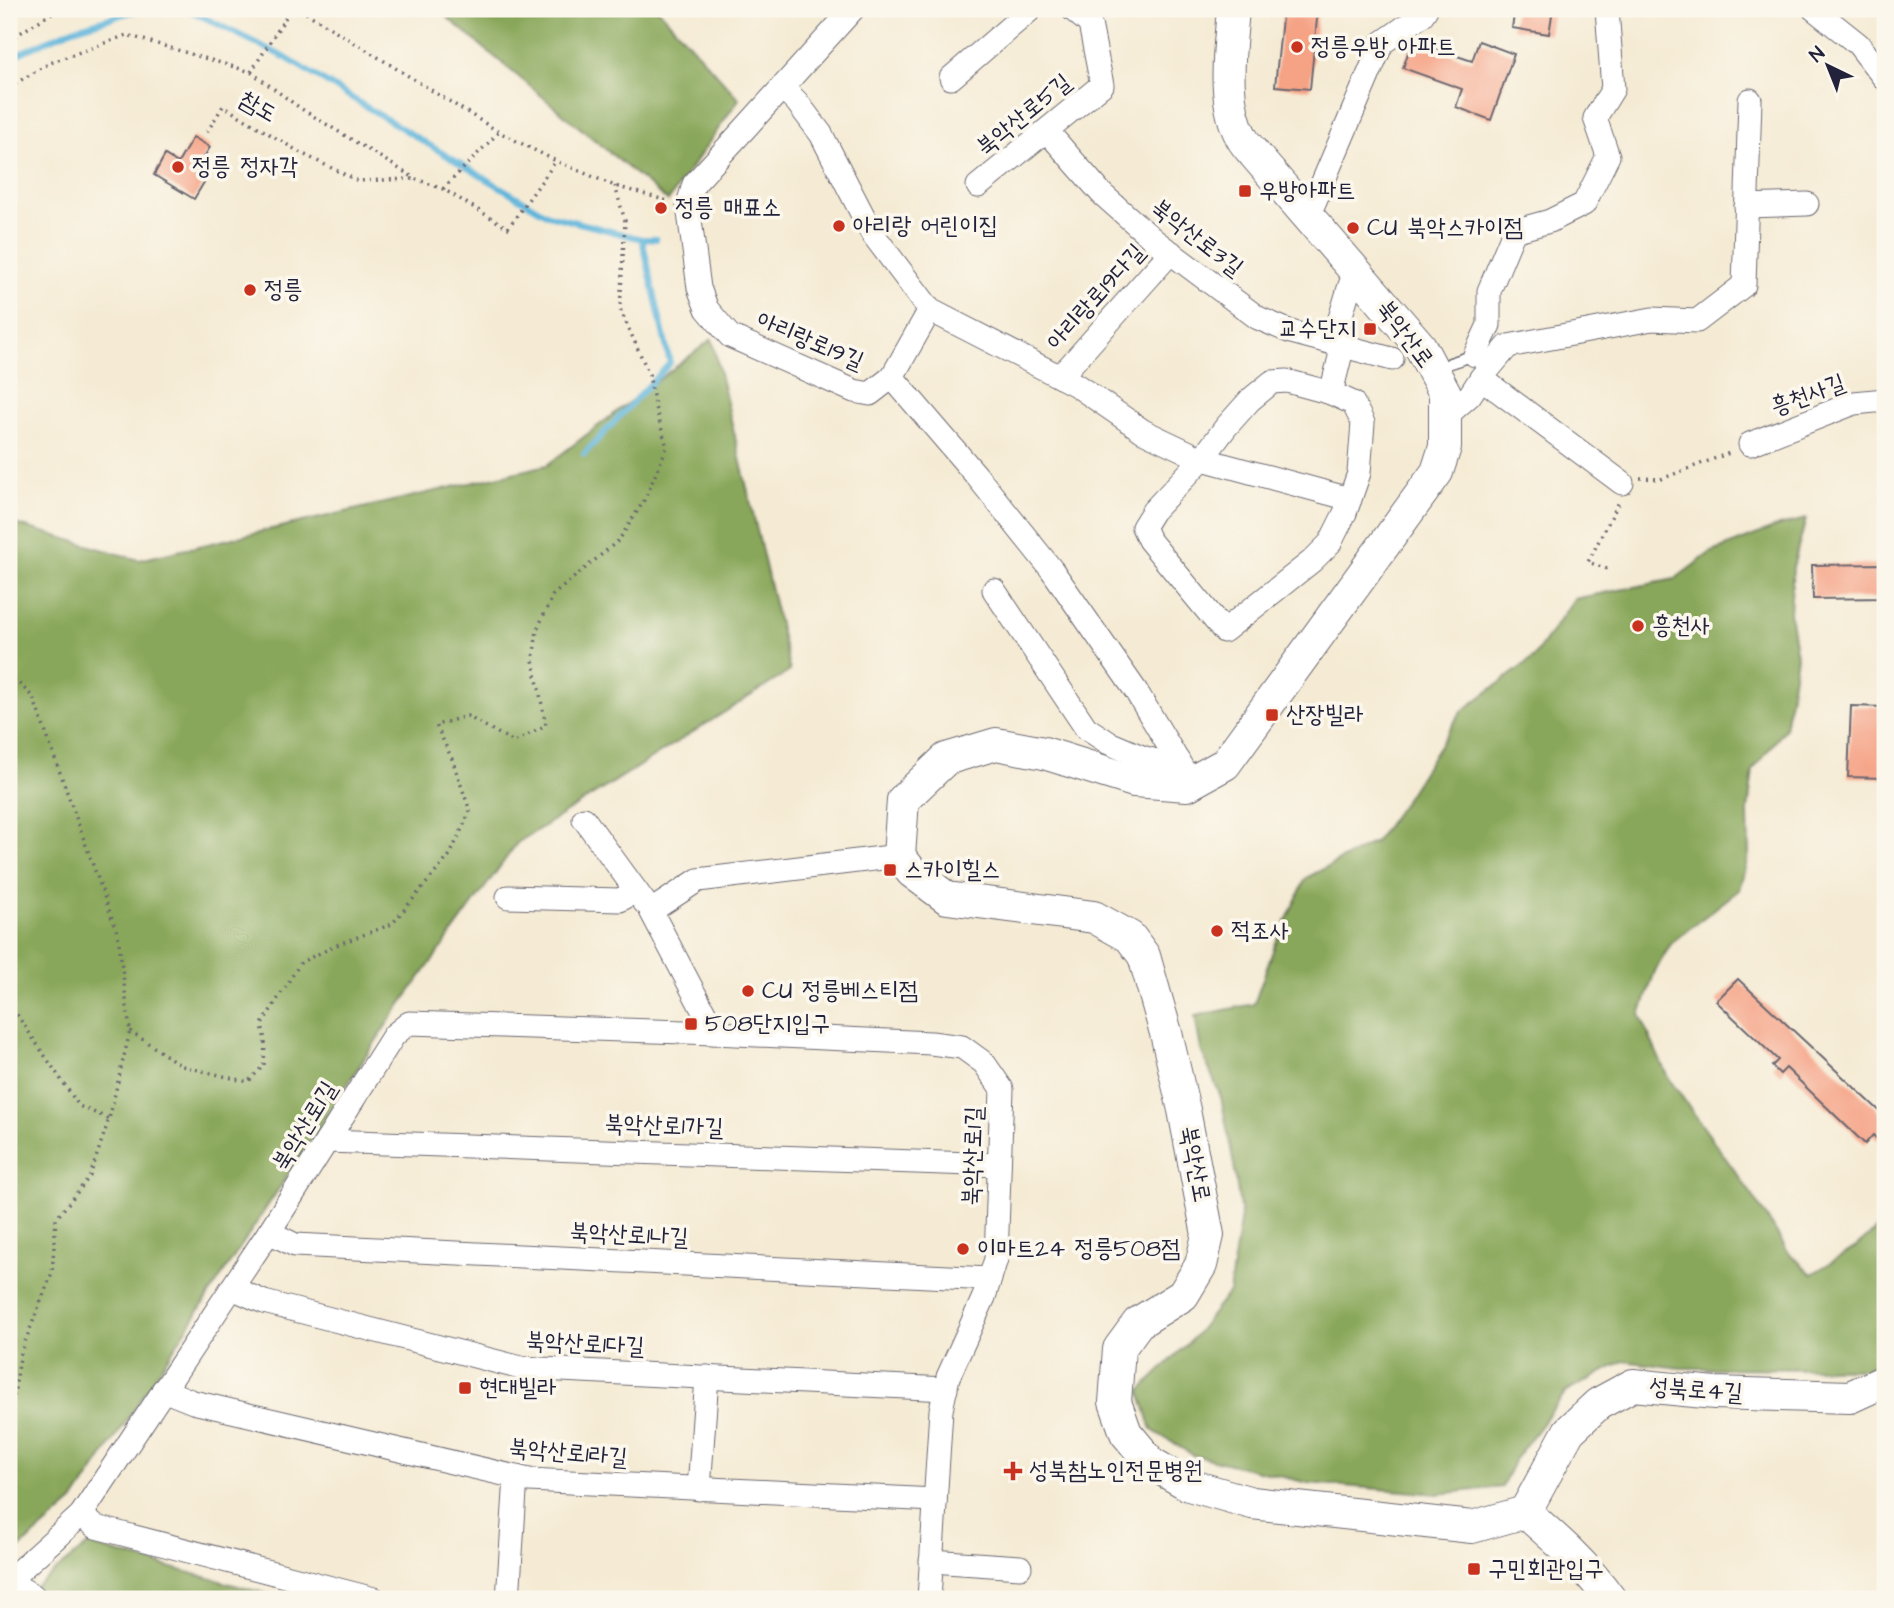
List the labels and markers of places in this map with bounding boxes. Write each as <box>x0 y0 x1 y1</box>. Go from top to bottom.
place label: 정릉우방 아파트 <box>1311 30 1456 64</box>
marker: 정릉우방 아파트 <box>1289 39 1305 55</box>
place label: 정릉 정자각 <box>192 150 298 184</box>
marker: 정릉 정자각 <box>170 159 186 175</box>
place label: 우방아파트 <box>1259 174 1356 208</box>
marker: 우방아파트 <box>1237 183 1253 199</box>
place label: 정릉 매표소 <box>675 191 781 225</box>
marker: 정릉 매표소 <box>653 200 669 216</box>
place label: 아리랑 어린이집 <box>853 209 998 243</box>
place label: CU 북악스카이점 <box>1367 211 1523 245</box>
marker: 아리랑 어린이집 <box>831 218 847 234</box>
marker: CU 북악스카이점 <box>1345 220 1361 236</box>
place label: 정릉 <box>264 273 303 307</box>
marker: 정릉 <box>242 282 258 298</box>
place label: 교수단지 <box>1279 312 1356 346</box>
marker: 교수단지 <box>1362 321 1378 337</box>
place label: 흥천사 <box>1652 609 1710 643</box>
marker: 흥천사 <box>1630 618 1646 634</box>
place label: 산장빌라 <box>1286 698 1363 732</box>
marker: 산장빌라 <box>1264 707 1280 723</box>
place label: 스카이힐스 <box>904 853 1001 887</box>
marker: 스카이힐스 <box>882 862 898 878</box>
place label: 적조사 <box>1231 914 1289 948</box>
marker: 적조사 <box>1209 923 1225 939</box>
place label: CU 정릉베스티점 <box>762 974 918 1008</box>
marker: CU 정릉베스티점 <box>740 983 756 999</box>
place label: 508단지입구 <box>705 1007 830 1041</box>
marker: 508단지입구 <box>683 1016 699 1032</box>
place label: 이마트24 정릉508점 <box>977 1232 1180 1266</box>
marker: 이마트24 정릉508점 <box>955 1241 971 1257</box>
place label: 현대빌라 <box>479 1371 556 1405</box>
marker: 현대빌라 <box>457 1380 473 1396</box>
place label: 성북참노인전문병원 <box>1029 1454 1203 1488</box>
marker: 성북참노인전문병원 <box>1003 1461 1023 1481</box>
place label: 구민회관입구 <box>1488 1552 1604 1586</box>
marker: 구민회관입구 <box>1466 1561 1482 1577</box>

